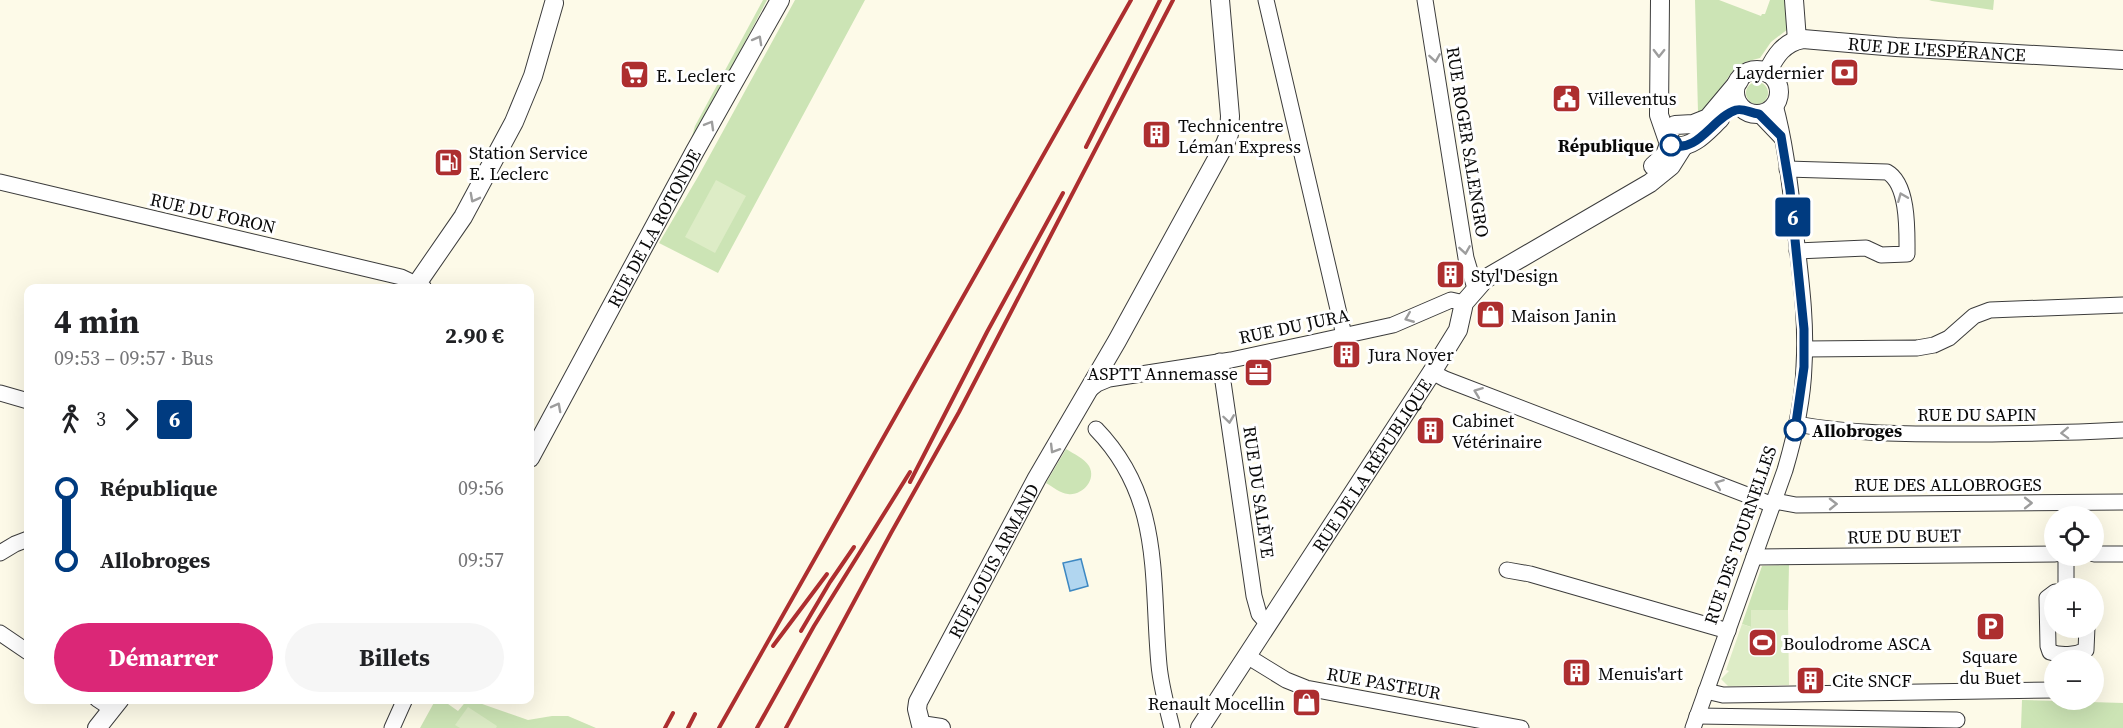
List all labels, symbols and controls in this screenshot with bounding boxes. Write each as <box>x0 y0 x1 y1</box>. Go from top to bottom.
street label: RUE DE L'ESPÉRANCE <box>1847 30 2027 67</box>
one-way arrow <box>750 36 762 47</box>
street label: RUE ROGER SALENGRO <box>1441 45 1495 239</box>
one-way arrow <box>1653 48 1665 57</box>
one-way arrow <box>1428 53 1440 62</box>
bank icon: Laydernier <box>1829 56 1861 88</box>
supermarket icon: E. Leclerc <box>619 59 651 91</box>
place label: Laydernier <box>1735 60 1824 85</box>
place label: E. Leclerc <box>656 63 736 88</box>
public building icon: Villeventus <box>1550 82 1582 114</box>
place label: Villeventus <box>1587 86 1677 111</box>
place label: Technicentre Léman Express <box>1178 113 1301 159</box>
building icon: Technicentre Léman Express <box>1141 119 1173 151</box>
one-way arrow <box>703 121 714 131</box>
place label: République <box>1558 133 1654 158</box>
marker: République <box>1660 134 1682 156</box>
place label: Station Service E. Leclerc <box>469 140 588 186</box>
street label: RUE DE LA ROTONDE <box>601 144 706 312</box>
fuel station icon: Station Service E. Leclerc <box>432 146 464 178</box>
street label: RUE DU FORON <box>148 186 278 240</box>
one-way arrow <box>470 191 481 202</box>
one-way arrow <box>1897 192 1909 203</box>
line badge: 6 <box>1774 198 1812 236</box>
text: 6 <box>1787 203 1799 232</box>
one-way arrow <box>1458 245 1471 255</box>
building icon: Styl'Design <box>1434 259 1466 291</box>
place label: Styl'Design <box>1471 263 1558 288</box>
text: 4 min <box>54 299 140 344</box>
shop icon: Maison Janin <box>1474 299 1506 331</box>
street label: RUE DU JURA <box>1237 302 1351 350</box>
place label: Maison Janin <box>1511 303 1617 328</box>
one-way arrow <box>1405 311 1416 323</box>
text: 2.90 € <box>445 320 504 350</box>
building icon: Jura Noyer <box>1331 338 1363 370</box>
place label: Jura Noyer <box>1367 342 1454 367</box>
text: 09:53 – 09:57 · Bus <box>54 344 213 372</box>
office icon: ASPTT Annemasse <box>1243 357 1275 389</box>
place label: ASPTT Annemasse <box>1087 361 1238 386</box>
street label: RUE DE LA RÉPUBLIQUE <box>1306 373 1437 556</box>
one-way arrow <box>1473 387 1484 399</box>
street label: RUE DU SAPIN <box>1917 402 2037 427</box>
icon: walk <box>54 403 87 436</box>
icon: forward <box>115 403 148 436</box>
one-way arrow <box>550 403 561 413</box>
text: 3 <box>96 405 106 433</box>
text: 6 <box>169 405 180 434</box>
place label: Cabinet Vétérinaire <box>1452 408 1542 454</box>
building icon: Cabinet Vétérinaire <box>1415 414 1447 446</box>
one-way arrow <box>1222 415 1234 424</box>
place label: Allobroges <box>1812 418 1902 443</box>
marker: Allobroges <box>1784 419 1806 441</box>
street label: RUE DU SALÈVE <box>1237 424 1281 560</box>
one-way arrow <box>2060 426 2069 439</box>
street label: RUE DES TOURNELLES <box>1698 442 1782 628</box>
one-way arrow <box>1049 443 1061 453</box>
street label: RUE DES ALLOBROGES <box>1854 472 2042 497</box>
text: République <box>100 473 218 503</box>
text: 09:56 <box>458 474 504 502</box>
street label: RUE LOUIS ARMAND <box>942 479 1045 642</box>
one-way arrow <box>1714 479 1725 491</box>
one-way arrow <box>2023 497 2032 509</box>
one-way arrow <box>1828 498 1837 511</box>
map controls <box>2044 506 2104 710</box>
button: locate <box>2044 506 2104 566</box>
street label: RUE DU BUET <box>1847 523 1961 549</box>
text: Allobroges <box>100 545 210 575</box>
text: 09:57 <box>458 546 504 574</box>
button: + <box>2044 578 2104 638</box>
parking icon: Square du Buet <box>1974 611 2006 643</box>
button: Démarrer <box>54 623 273 692</box>
button: Billets <box>285 623 504 692</box>
sports icon: Boulodrome ASCA <box>1746 627 1778 659</box>
place label: Boulodrome ASCA <box>1783 631 1931 656</box>
place label: Square du Buet <box>1959 644 2021 690</box>
button: − <box>2044 650 2104 710</box>
building icon: Menuis'art <box>1561 657 1593 689</box>
street label: RUE PASTEUR <box>1325 661 1443 705</box>
place label: Menuis'art <box>1598 661 1683 686</box>
building icon: Cite SNCF <box>1795 664 1827 696</box>
place label: Cite SNCF <box>1832 668 1912 693</box>
shop icon: Renault Mocellin <box>1290 687 1322 719</box>
place label: Renault Mocellin <box>1148 691 1285 716</box>

